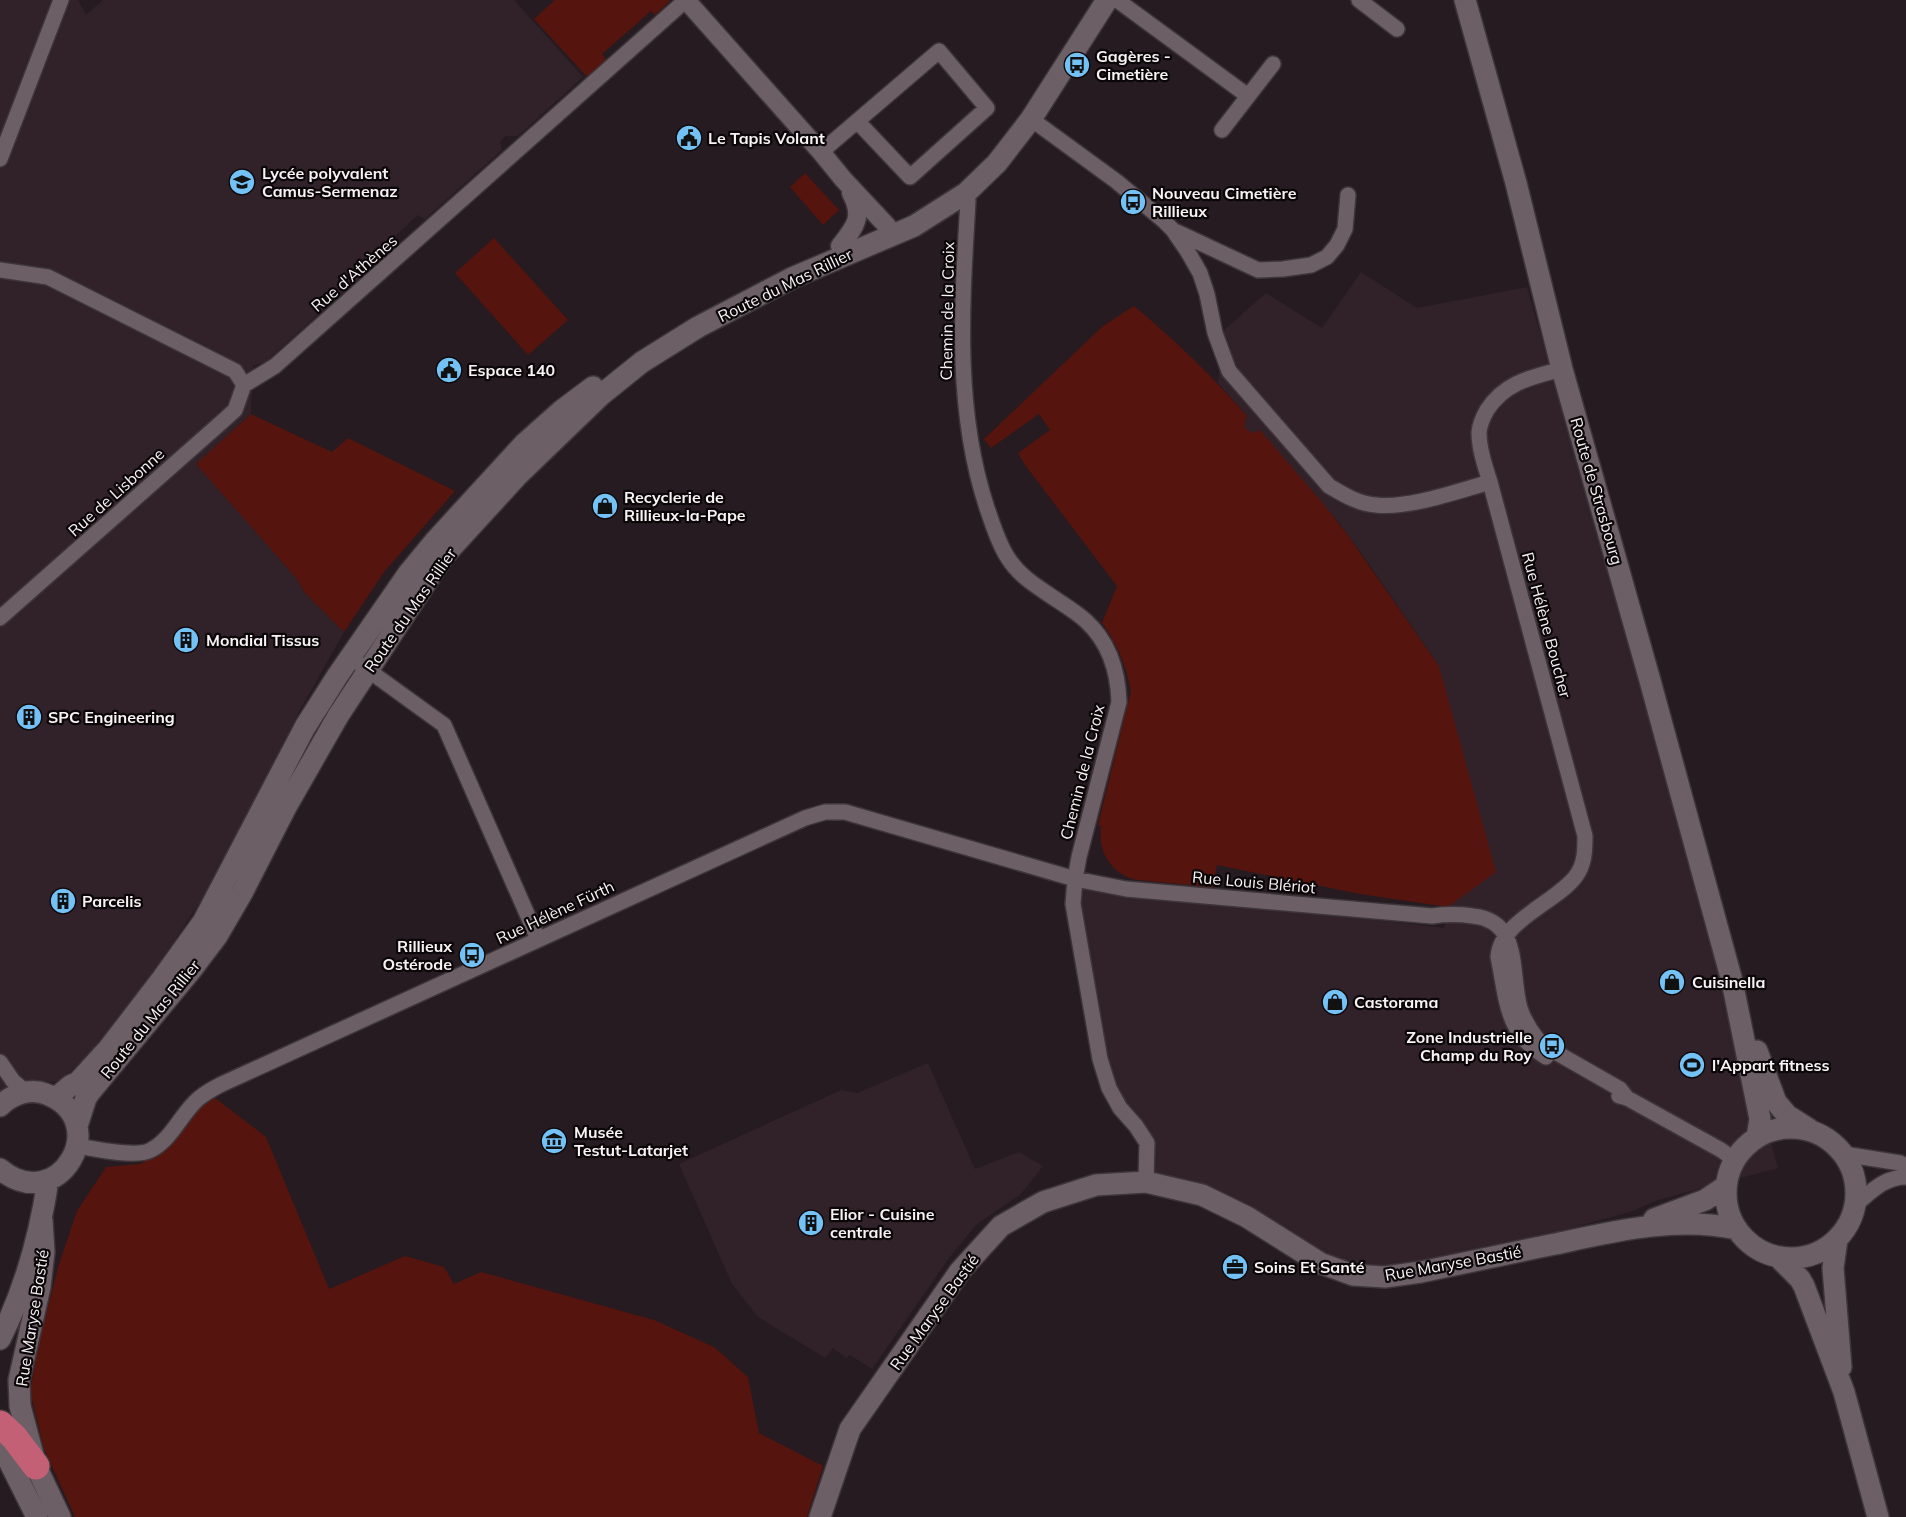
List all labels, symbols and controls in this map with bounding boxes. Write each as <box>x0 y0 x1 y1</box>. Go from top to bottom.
place label: Gagères - Cimetière <box>1096 46 1171 84</box>
bus stop icon: Gagères - Cimetière <box>1062 50 1092 80</box>
public building icon: Le Tapis Volant <box>674 123 704 153</box>
place label: Le Tapis Volant <box>708 128 825 148</box>
place label: Lycée polyvalent Camus-Sermenaz <box>262 163 398 201</box>
school or university icon: Lycée polyvalent Camus-Sermenaz <box>227 167 257 197</box>
place label: Nouveau Cimetière Rillieux <box>1152 183 1297 221</box>
bus stop icon: Nouveau Cimetière Rillieux <box>1118 187 1148 217</box>
street label: Rue d'Athènes <box>307 230 401 316</box>
street label: Chemin de la Croix <box>936 241 958 380</box>
street label: Route du Mas Rillier <box>715 244 856 326</box>
public building icon: Espace 140 <box>434 355 464 385</box>
place label: Espace 140 <box>468 360 555 380</box>
street label: Route de Strasbourg <box>1566 415 1628 567</box>
street label: Rue de Lisbonne <box>64 444 168 540</box>
place label: Recyclerie de Rillieux-la-Pape <box>624 487 746 525</box>
shop icon: Recyclerie de Rillieux-la-Pape <box>590 491 620 521</box>
street label: Route du Mas Rillier <box>360 544 460 676</box>
street label: Rue Hélène Boucher <box>1518 550 1576 700</box>
building icon: Mondial Tissus <box>171 625 201 655</box>
place label: Mondial Tissus <box>206 630 319 650</box>
building icon: SPC Engineering <box>14 702 44 732</box>
street label: Chemin de la Croix <box>1056 702 1109 842</box>
place label: SPC Engineering <box>48 707 175 727</box>
street label: Rue Louis Blériot <box>1191 867 1317 897</box>
street label: Rue Hélène Fürth <box>493 876 617 948</box>
building icon: Parcelis <box>48 886 78 916</box>
place label: Parcelis <box>82 891 141 911</box>
place label: Rillieux Ostérode <box>382 936 452 974</box>
bus stop icon: Rillieux Ostérode <box>457 940 487 970</box>
street label: Route du Mas Rillier <box>96 955 204 1082</box>
shop icon: Cuisinella <box>1657 967 1687 997</box>
place label: Cuisinella <box>1692 972 1765 992</box>
shop icon: Castorama <box>1320 987 1350 1017</box>
place label: Castorama <box>1354 992 1438 1012</box>
place label: Zone Industrielle Champ du Roy <box>1406 1027 1532 1065</box>
bus stop icon: Zone Industrielle Champ du Roy <box>1537 1031 1567 1061</box>
sports icon: l'Appart fitness <box>1677 1050 1707 1080</box>
place label: l'Appart fitness <box>1712 1055 1830 1075</box>
place label: Musée Testut-Latarjet <box>574 1122 688 1160</box>
museum icon: Musée Testut-Latarjet <box>539 1126 569 1156</box>
place label: Elior - Cuisine centrale <box>830 1204 935 1242</box>
building icon: Elior - Cuisine centrale <box>796 1208 826 1238</box>
street label: Rue Maryse Bastié <box>1383 1241 1523 1285</box>
street label: Rue Maryse Bastié <box>11 1248 53 1388</box>
street label: Rue Maryse Bastié <box>885 1250 983 1374</box>
office icon: Soins Et Santé <box>1220 1252 1250 1282</box>
place label: Soins Et Santé <box>1254 1257 1365 1277</box>

